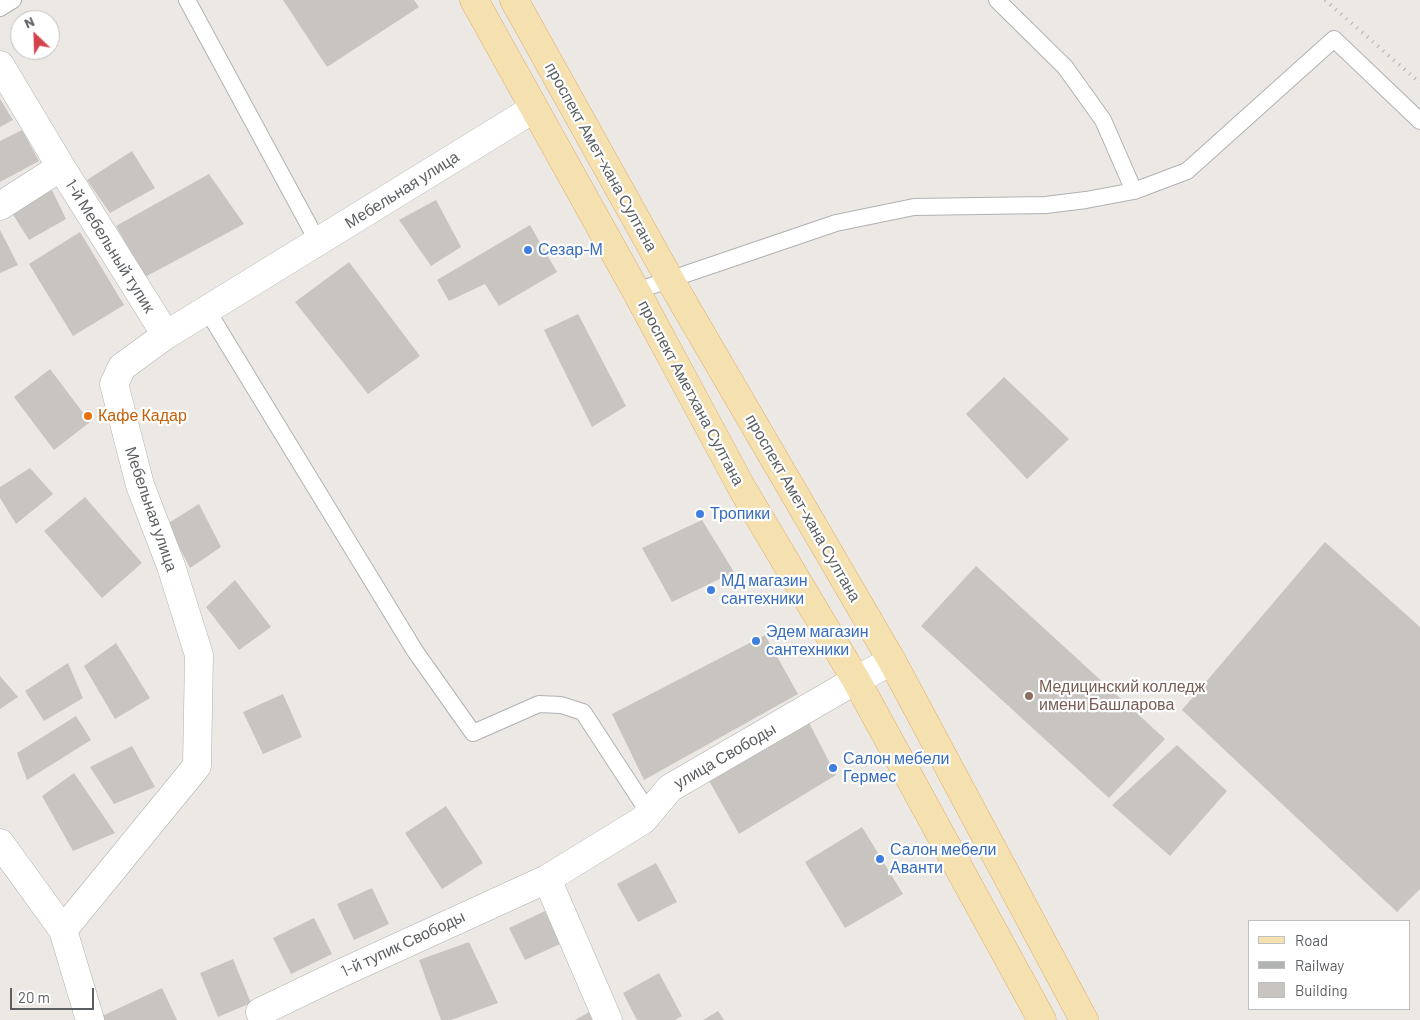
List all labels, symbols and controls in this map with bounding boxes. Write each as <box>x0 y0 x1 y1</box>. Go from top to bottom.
north arrow <box>10 10 60 60</box>
text: N <box>21 12 37 31</box>
street label: проспект Амет-хана Султана <box>541 59 661 255</box>
street label: Мебельная улица <box>341 147 463 233</box>
street label: 1-й Мебельный тупик <box>61 176 159 316</box>
place label: Сезар-М <box>538 240 603 260</box>
marker: Сезар-М <box>522 244 534 256</box>
street label: проспект Аметхана Султана <box>634 297 748 489</box>
place label: Кафе Кадар <box>98 406 187 426</box>
marker: Кафе Кадар <box>82 410 94 422</box>
street label: проспект Амет-хана Султана <box>741 411 865 605</box>
street label: Мебельная улица <box>121 444 181 574</box>
place label: Тропики <box>710 504 770 524</box>
marker: Тропики <box>694 508 706 520</box>
place label: МД магазин сантехники <box>721 571 808 609</box>
marker: МД магазин сантехники <box>705 584 717 596</box>
place label: Эдем магазин сантехники <box>766 622 869 660</box>
marker: Эдем магазин сантехники <box>750 635 762 647</box>
place label: Медицинский колледж имени Башларова <box>1039 677 1205 715</box>
marker: Медицинский колледж имени Башларова <box>1023 690 1035 702</box>
street label: улица Свободы <box>671 719 779 793</box>
place label: Салон мебели Гермес <box>843 749 949 787</box>
marker: Салон мебели Гермес <box>827 762 839 774</box>
place label: Салон мебели Аванти <box>890 840 996 878</box>
marker: Салон мебели Аванти <box>874 853 886 865</box>
street label: 1-й тупик Свободы <box>338 907 468 981</box>
legend <box>1248 920 1410 1010</box>
text: Road <box>1295 931 1328 949</box>
text: Railway <box>1295 956 1344 974</box>
scale bar <box>12 978 96 1010</box>
text: Building <box>1295 981 1348 999</box>
text: 20 m <box>18 988 50 1006</box>

